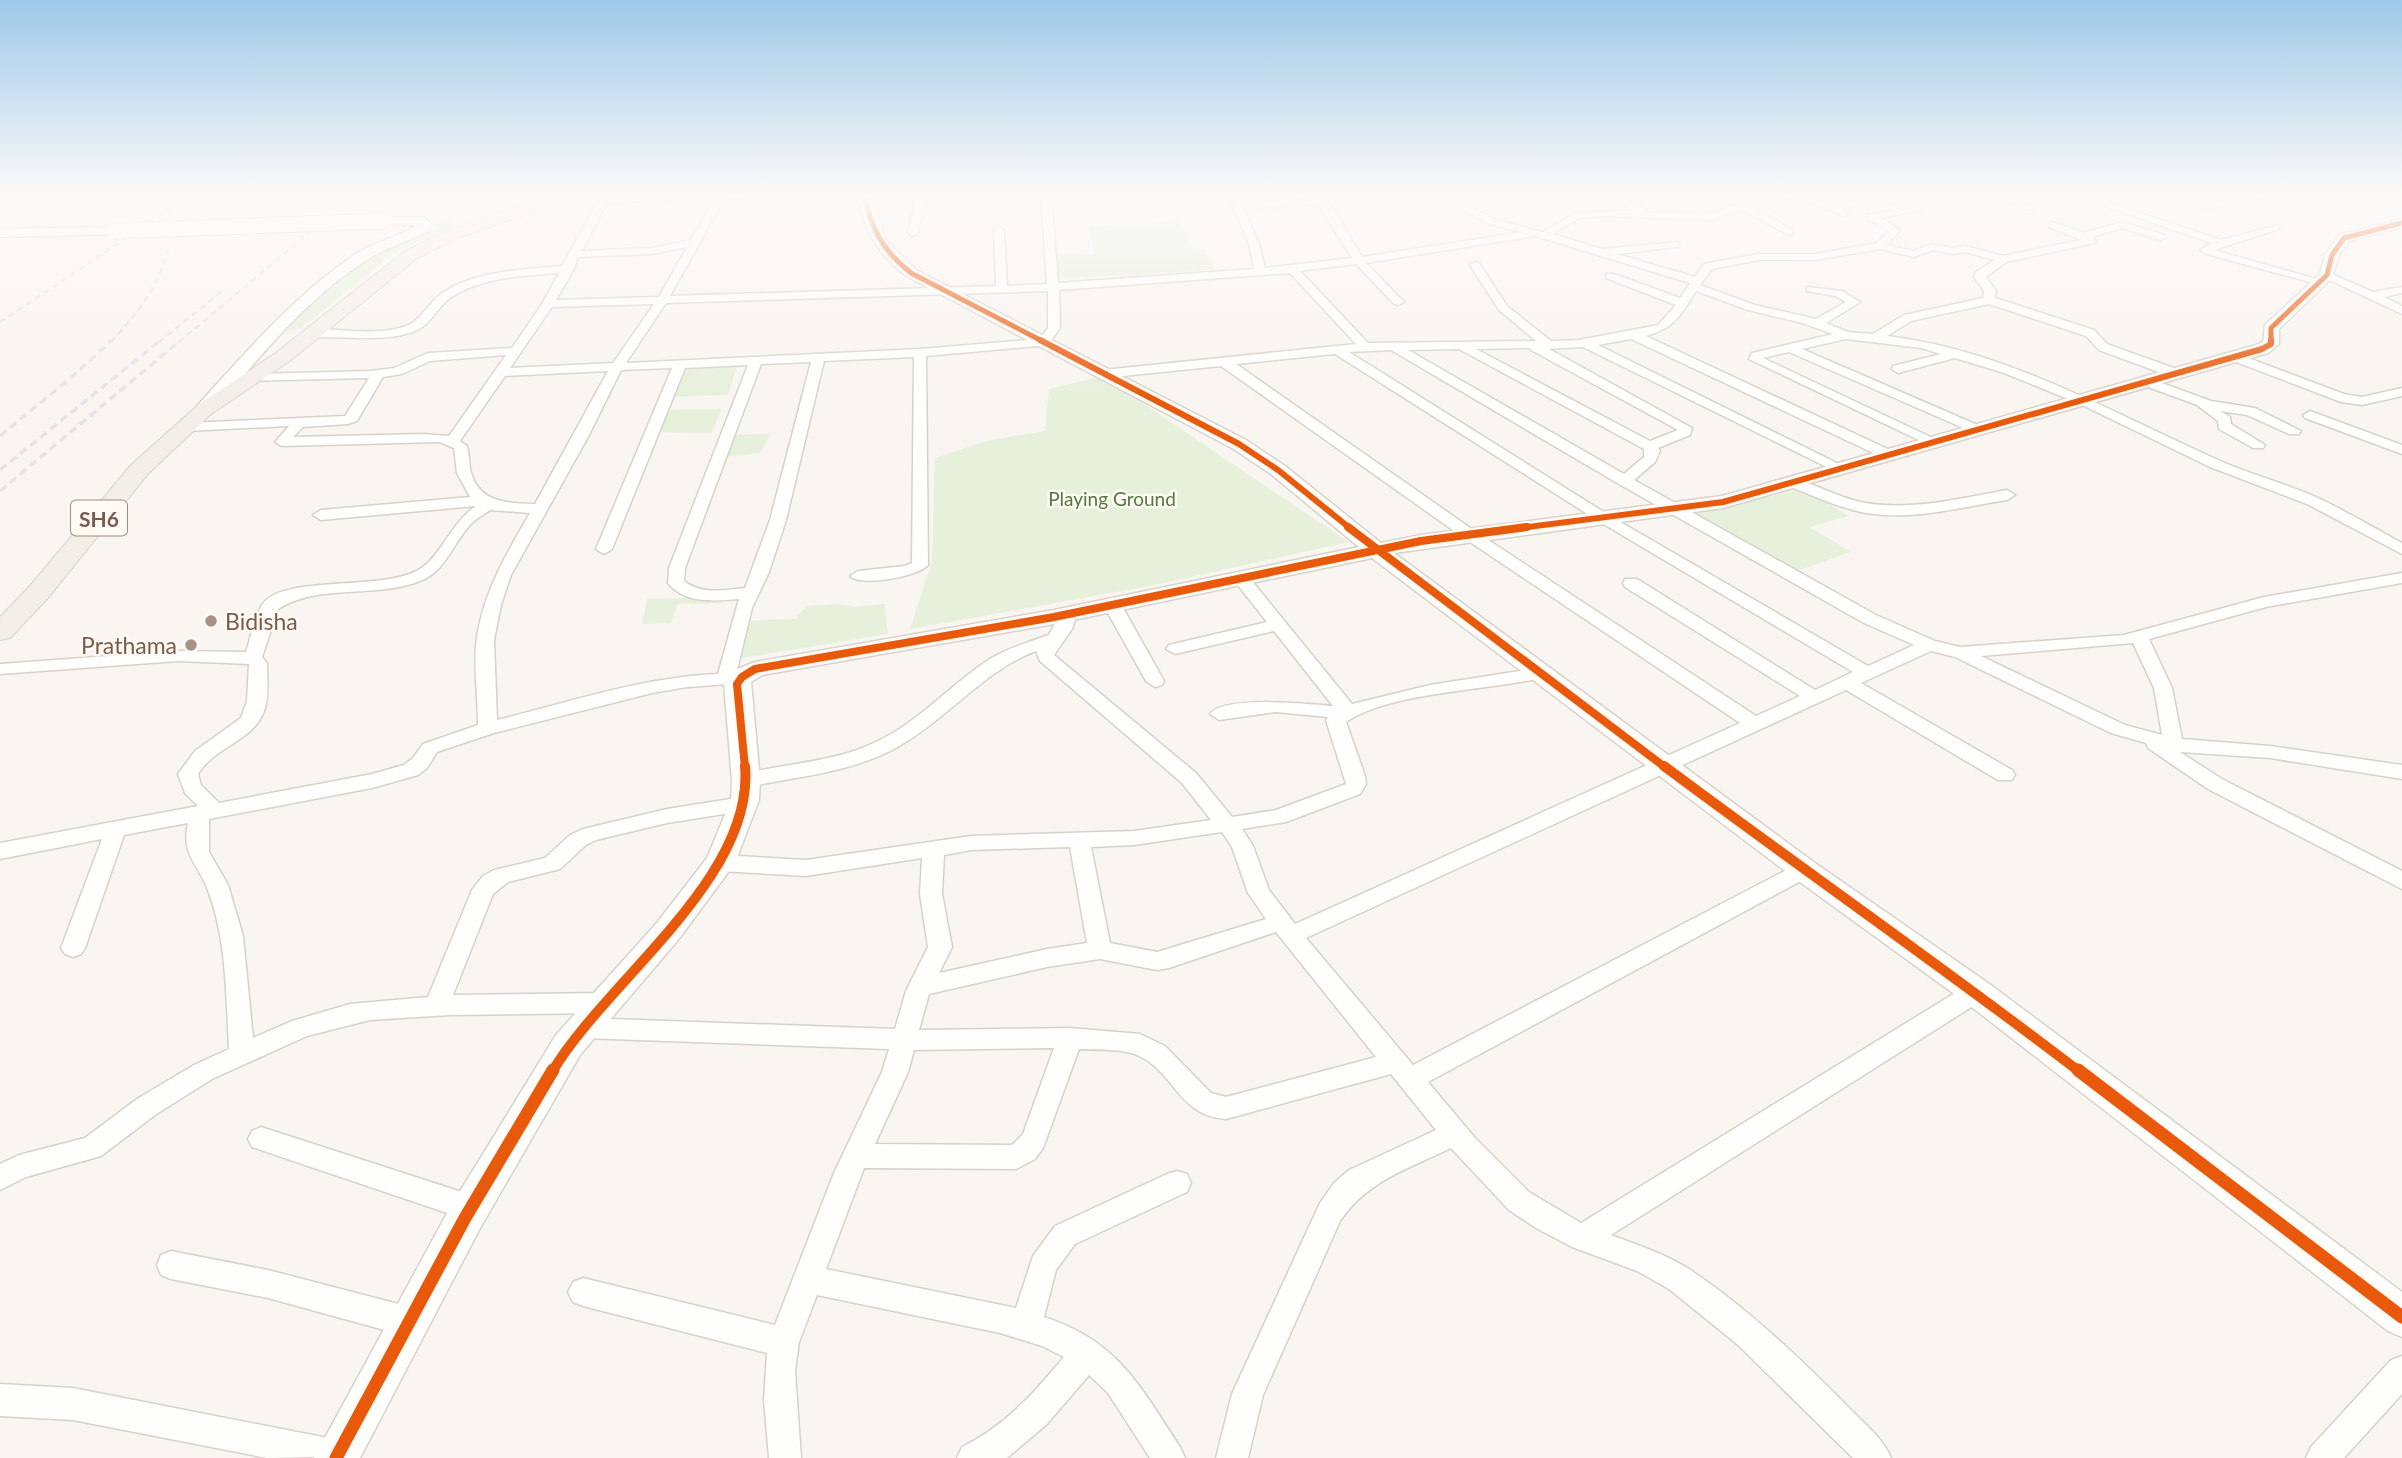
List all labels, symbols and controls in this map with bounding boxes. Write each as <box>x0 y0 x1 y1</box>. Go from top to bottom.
park label: Playing Ground <box>1048 487 1176 510</box>
road number: SH6 <box>71 500 127 536</box>
place label: Bidisha <box>225 607 298 635</box>
marker: Bidisha <box>203 613 219 629</box>
place label: Prathama <box>81 631 177 659</box>
marker: Prathama <box>183 637 199 653</box>

